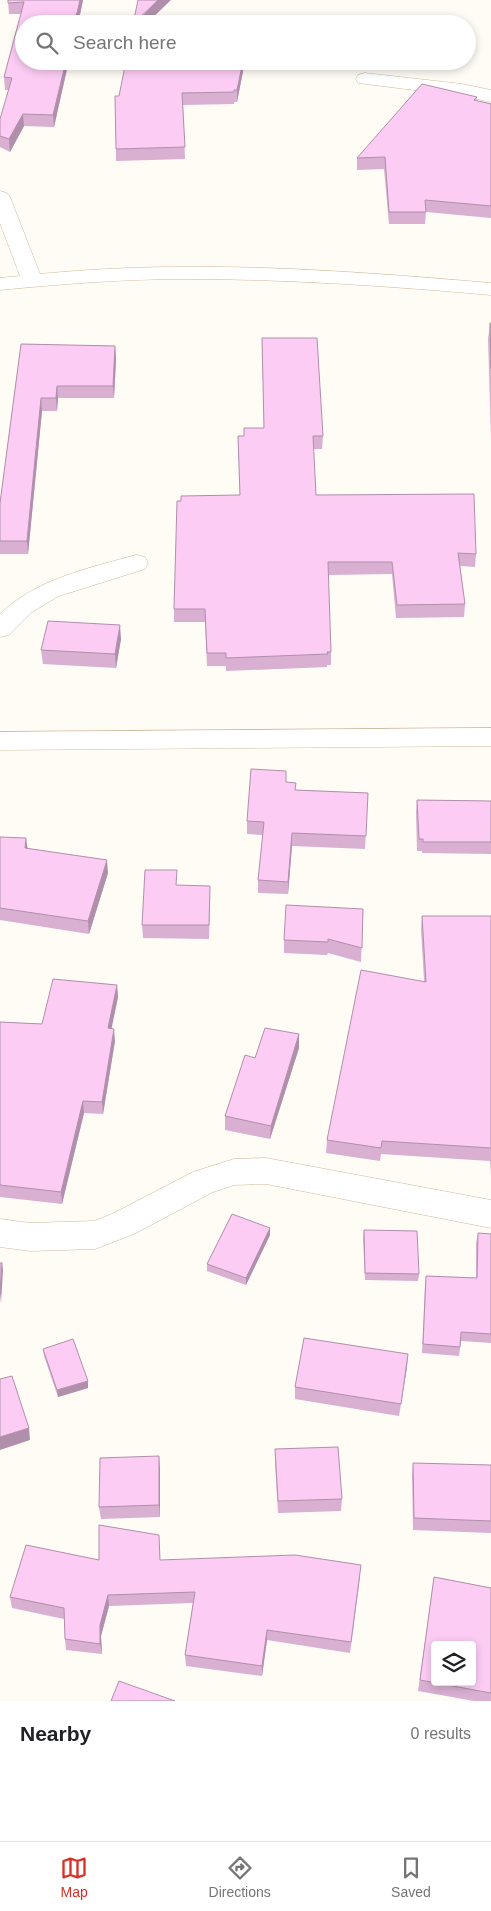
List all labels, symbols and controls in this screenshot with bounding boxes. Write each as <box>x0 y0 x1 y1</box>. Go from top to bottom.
search box <box>15 15 476 70</box>
icon: search <box>33 29 61 57</box>
text: Search here <box>73 32 177 53</box>
map controls <box>431 1641 476 1686</box>
button: layers <box>431 1641 476 1686</box>
text: Nearby <box>20 1722 91 1745</box>
text: 0 results <box>411 1725 471 1742</box>
tab: Map <box>60 1854 88 1900</box>
tab: Directions <box>209 1854 271 1900</box>
tab: Saved <box>391 1854 431 1900</box>

